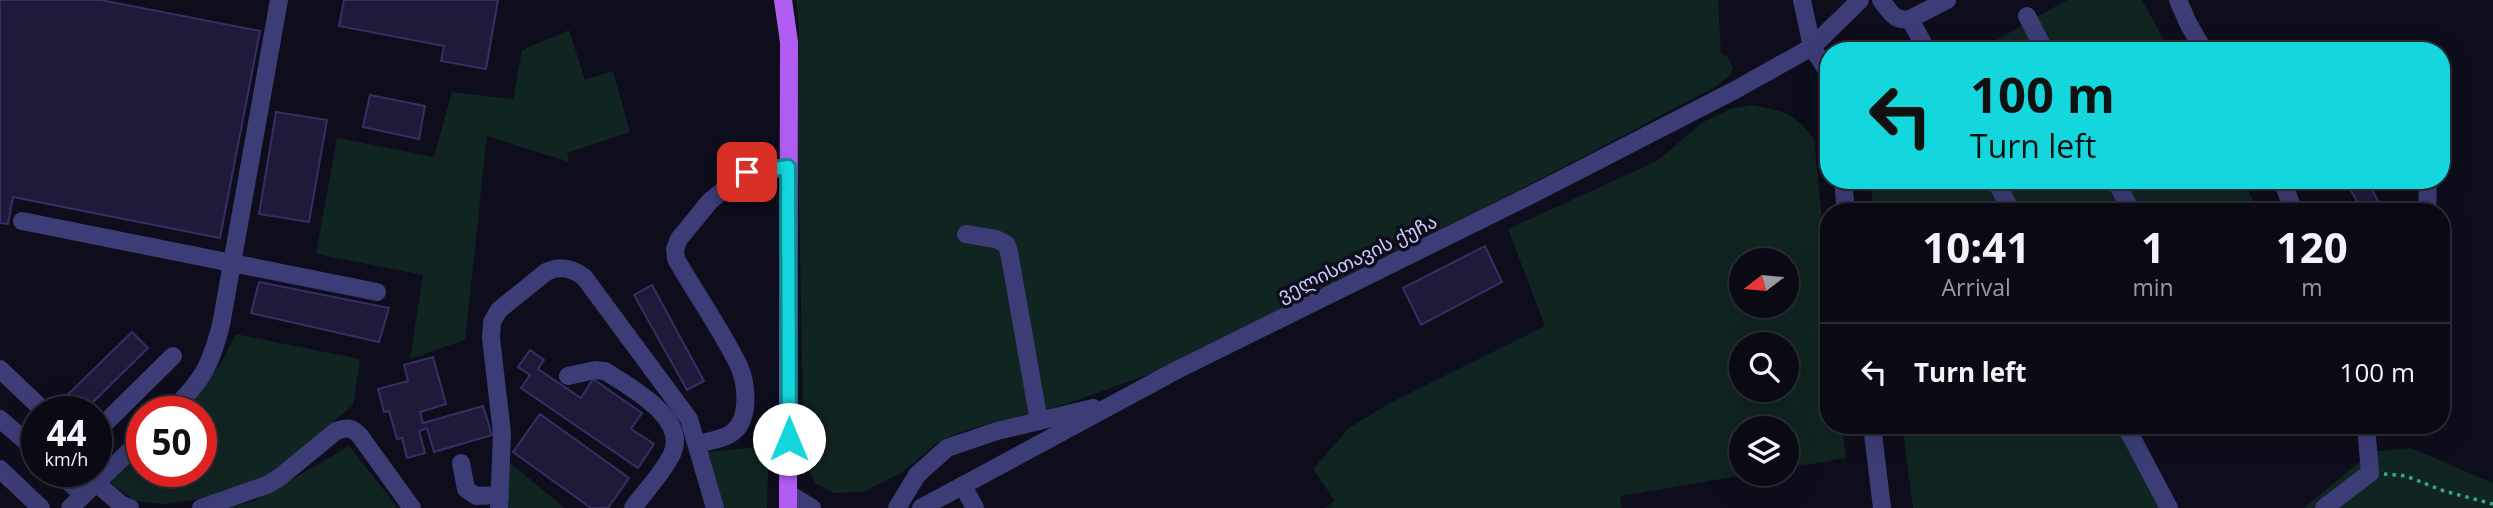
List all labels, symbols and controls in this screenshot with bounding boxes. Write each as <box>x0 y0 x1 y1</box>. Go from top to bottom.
text: 100 m <box>1970 61 2115 127</box>
icon: left <box>1855 70 1946 161</box>
text: Turn left <box>1970 124 2096 167</box>
pin <box>717 142 777 202</box>
icon: arrive <box>728 153 766 191</box>
street label: ველისთავის ქუჩა <box>1273 208 1441 308</box>
text: 10:41 <box>1922 218 2030 275</box>
text: 1 <box>2141 218 2165 275</box>
text: 120 <box>2276 218 2348 275</box>
north arrow <box>1729 248 1799 318</box>
map controls <box>1729 248 1799 486</box>
text: Arrival <box>1942 271 2011 303</box>
text: min <box>2132 271 2174 303</box>
text: m <box>2301 271 2322 303</box>
button: search <box>1729 332 1799 402</box>
icon: left <box>1855 353 1893 391</box>
text: Turn left <box>1914 354 2026 390</box>
text: 100 m <box>2340 354 2415 390</box>
speed limit sign: 50 <box>126 396 217 487</box>
position arrow <box>752 402 826 476</box>
text: 44 <box>46 409 87 456</box>
button: layers <box>1729 416 1799 486</box>
text: km/h <box>45 447 88 471</box>

